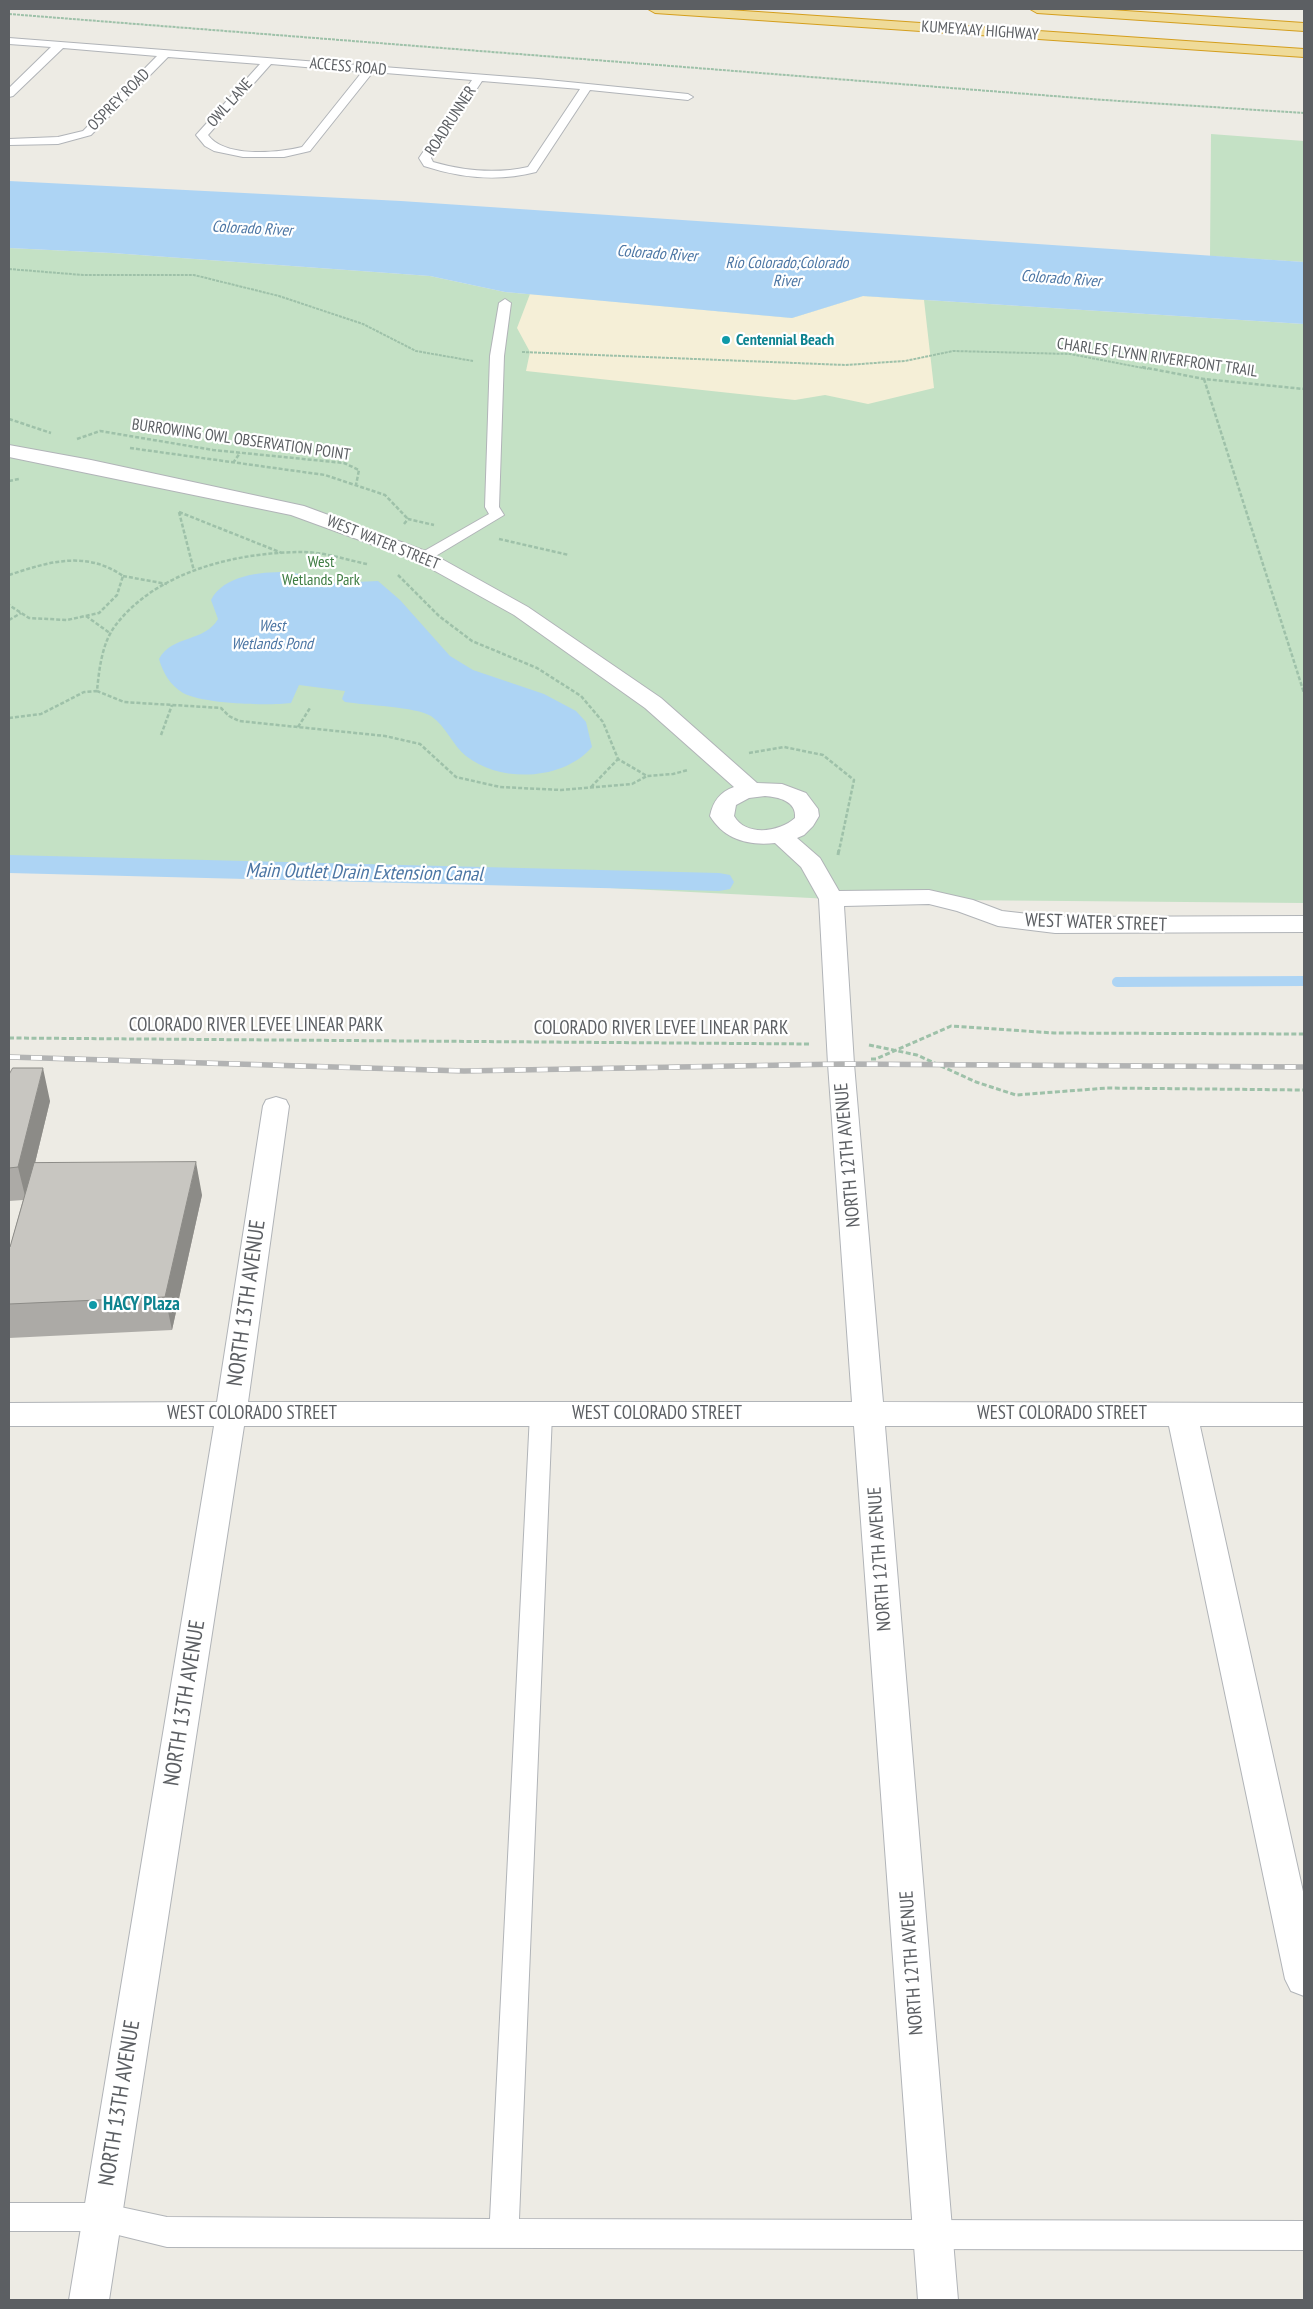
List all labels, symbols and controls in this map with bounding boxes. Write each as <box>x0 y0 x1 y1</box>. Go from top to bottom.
street label: KUMEYAAY HIGHWAY <box>921 17 1039 45</box>
street label: ACCESS ROAD <box>309 54 387 80</box>
street label: OSPREY ROAD <box>84 65 154 135</box>
street label: OWL LANE <box>203 75 257 131</box>
street label: ROADRUNNER <box>421 82 481 160</box>
water label: Colorado River <box>211 217 293 241</box>
water label: Colorado River <box>616 242 698 266</box>
water label: Río Colorado;Colorado River <box>725 253 849 291</box>
water label: Colorado River <box>1020 267 1102 291</box>
place label: Centennial Beach <box>736 330 834 350</box>
marker: Centennial Beach <box>720 334 732 346</box>
street label: CHARLES FLYNN RIVERFRONT TRAIL <box>1056 334 1258 382</box>
street label: BURROWING OWL OBSERVATION POINT <box>131 415 351 465</box>
street label: WEST WATER STREET <box>324 512 442 574</box>
park label: West Wetlands Park <box>282 552 360 590</box>
water label: West Wetlands Pond <box>231 616 313 654</box>
water label: Main Outlet Drain Extension Canal <box>245 859 483 887</box>
street label: WEST WATER STREET <box>1025 909 1167 937</box>
street label: COLORADO RIVER LEVEE LINEAR PARK <box>129 1015 383 1037</box>
street label: COLORADO RIVER LEVEE LINEAR PARK <box>534 1018 788 1040</box>
street label: NORTH 12TH AVENUE <box>830 1082 866 1228</box>
street label: NORTH 13TH AVENUE <box>222 1218 272 1388</box>
place label: HACY Plaza <box>103 1294 180 1316</box>
marker: HACY Plaza <box>87 1299 99 1311</box>
street label: WEST COLORADO STREET <box>167 1403 337 1425</box>
street label: WEST COLORADO STREET <box>572 1403 742 1425</box>
street label: WEST COLORADO STREET <box>977 1403 1147 1425</box>
street label: NORTH 12TH AVENUE <box>864 1486 896 1632</box>
street label: NORTH 13TH AVENUE <box>159 1618 211 1788</box>
street label: NORTH 12TH AVENUE <box>896 1890 928 2036</box>
street label: NORTH 13TH AVENUE <box>94 2018 146 2188</box>

